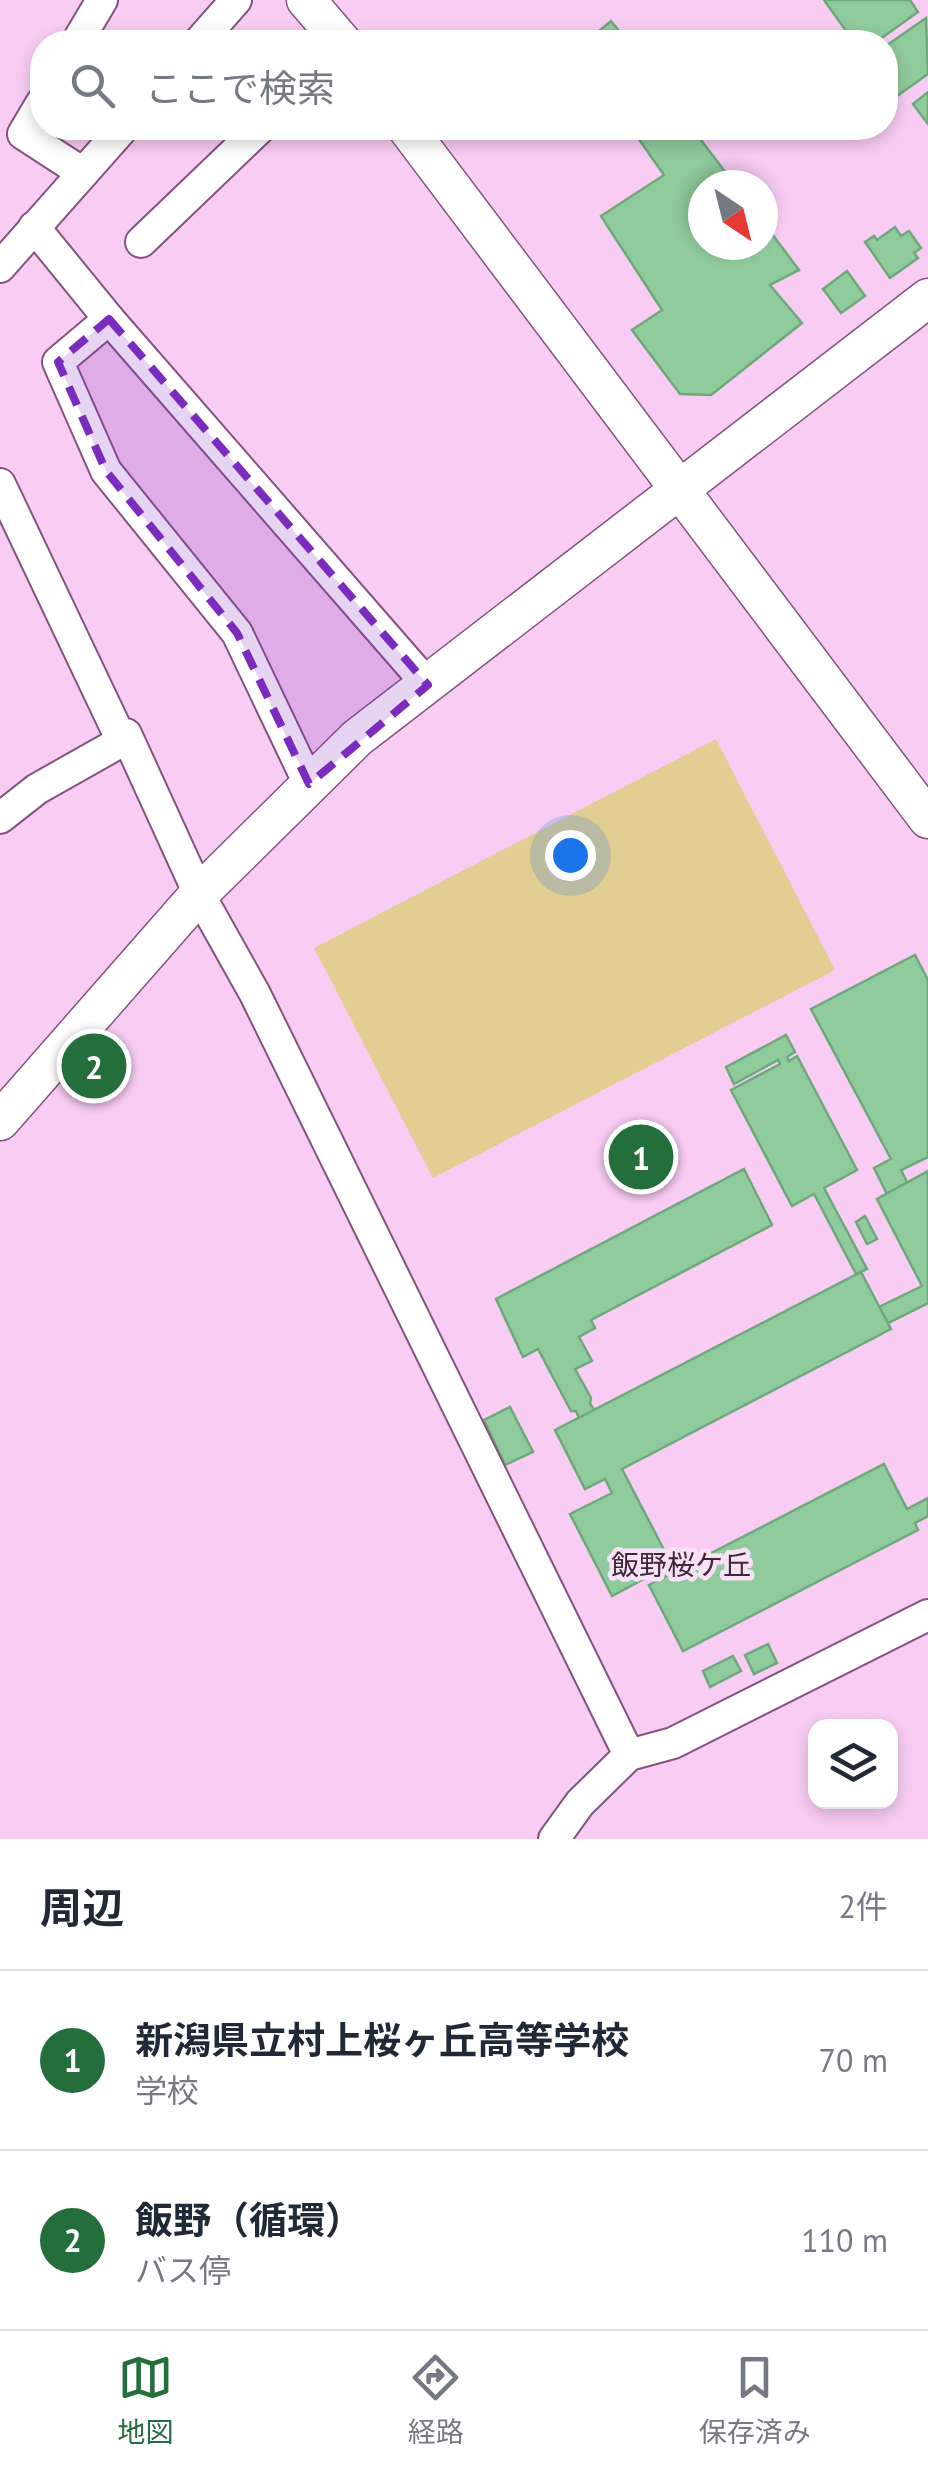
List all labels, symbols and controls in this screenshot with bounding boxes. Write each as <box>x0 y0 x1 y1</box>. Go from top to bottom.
search box <box>30 30 898 140</box>
icon: search <box>65 58 120 113</box>
text: ここで検索 <box>145 63 335 112</box>
north arrow <box>688 170 778 260</box>
your location <box>545 830 596 881</box>
pin: 2 <box>62 1028 126 1104</box>
pin: 1 <box>608 1120 674 1194</box>
district label: 飯野桜ケ丘 <box>611 1546 751 1583</box>
map controls <box>808 1719 898 1809</box>
button: layers <box>808 1719 898 1809</box>
text: 周辺 <box>40 1880 124 1935</box>
text: 2件 <box>839 1885 888 1927</box>
text: 新潟県立村上桜ヶ丘高等学校 <box>135 2015 629 2064</box>
text: 1 <box>63 2039 82 2081</box>
text: 70 m <box>819 2039 888 2081</box>
text: 学校 <box>135 2069 199 2111</box>
text: 飯野（循環） <box>135 2195 363 2244</box>
text: 2 <box>63 2219 82 2261</box>
text: 110 m <box>801 2219 888 2261</box>
text: バス停 <box>135 2249 231 2291</box>
tab: 地図 <box>117 2350 173 2450</box>
tab: 経路 <box>408 2350 464 2450</box>
tab: 保存済み <box>699 2350 811 2450</box>

